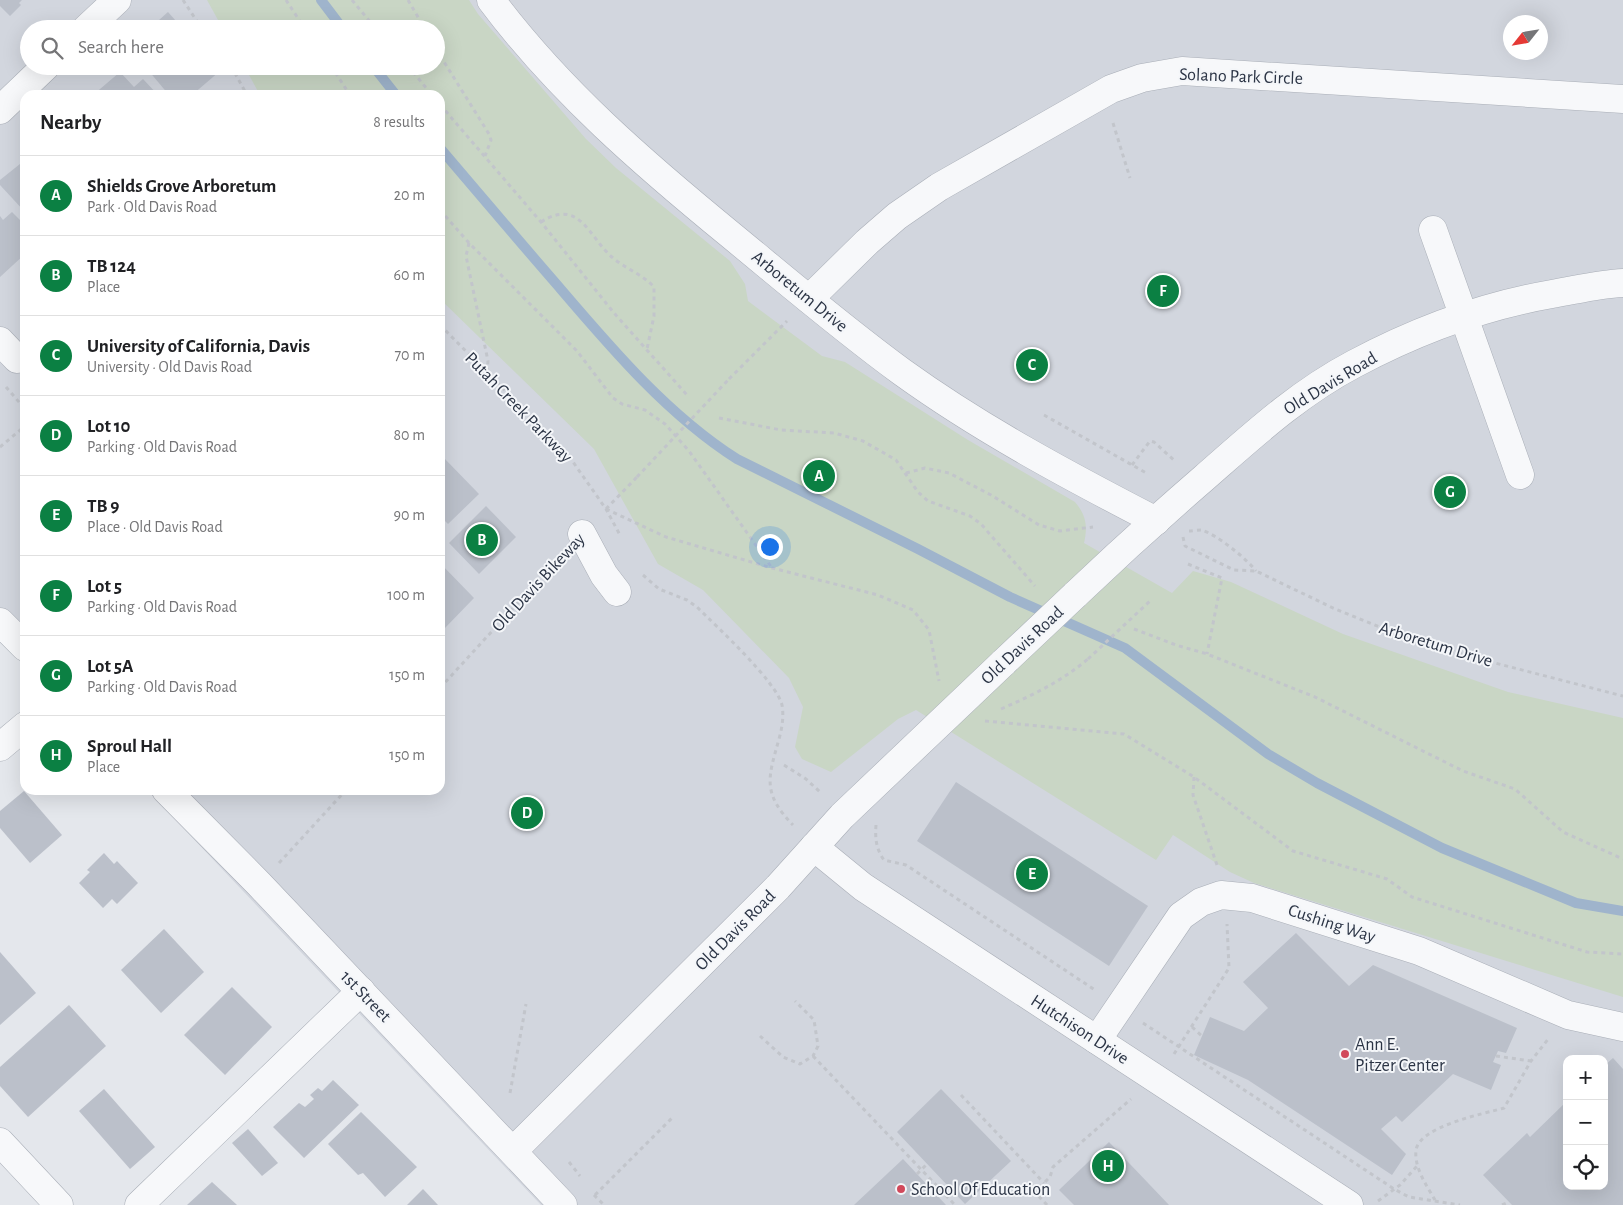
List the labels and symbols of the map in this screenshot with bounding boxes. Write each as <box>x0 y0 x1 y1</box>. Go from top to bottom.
north arrow <box>1503 15 1548 60</box>
street label: Solano Park Circle <box>1179 66 1303 88</box>
street label: Arboretum Drive <box>748 248 851 336</box>
pin: F <box>1147 272 1179 310</box>
pin: C <box>1016 346 1048 384</box>
street label: Putah Creek Parkway <box>461 349 576 467</box>
street label: Old Davis Road <box>1281 349 1380 419</box>
pin: A <box>803 457 835 495</box>
pin: G <box>1434 473 1466 511</box>
pin: B <box>466 521 498 559</box>
street label: Old Davis Bikeway <box>489 530 589 635</box>
your location <box>757 534 783 560</box>
street label: Old Davis Road <box>978 603 1067 688</box>
street label: Arboretum Drive <box>1377 619 1495 671</box>
pin: D <box>511 794 543 832</box>
pin: E <box>1016 855 1048 893</box>
street label: Old Davis Road <box>692 887 779 974</box>
street label: Cushing Way <box>1286 901 1378 947</box>
street label: 1st Street <box>337 967 394 1026</box>
street label: Hutchison Drive <box>1027 992 1132 1068</box>
place label: Ann E. Pitzer Center <box>1355 1036 1445 1075</box>
marker: Ann E. Pitzer Center <box>1339 1048 1351 1060</box>
pin: H <box>1092 1147 1124 1185</box>
place label: School Of Education <box>911 1181 1050 1199</box>
marker: School Of Education <box>895 1183 907 1195</box>

